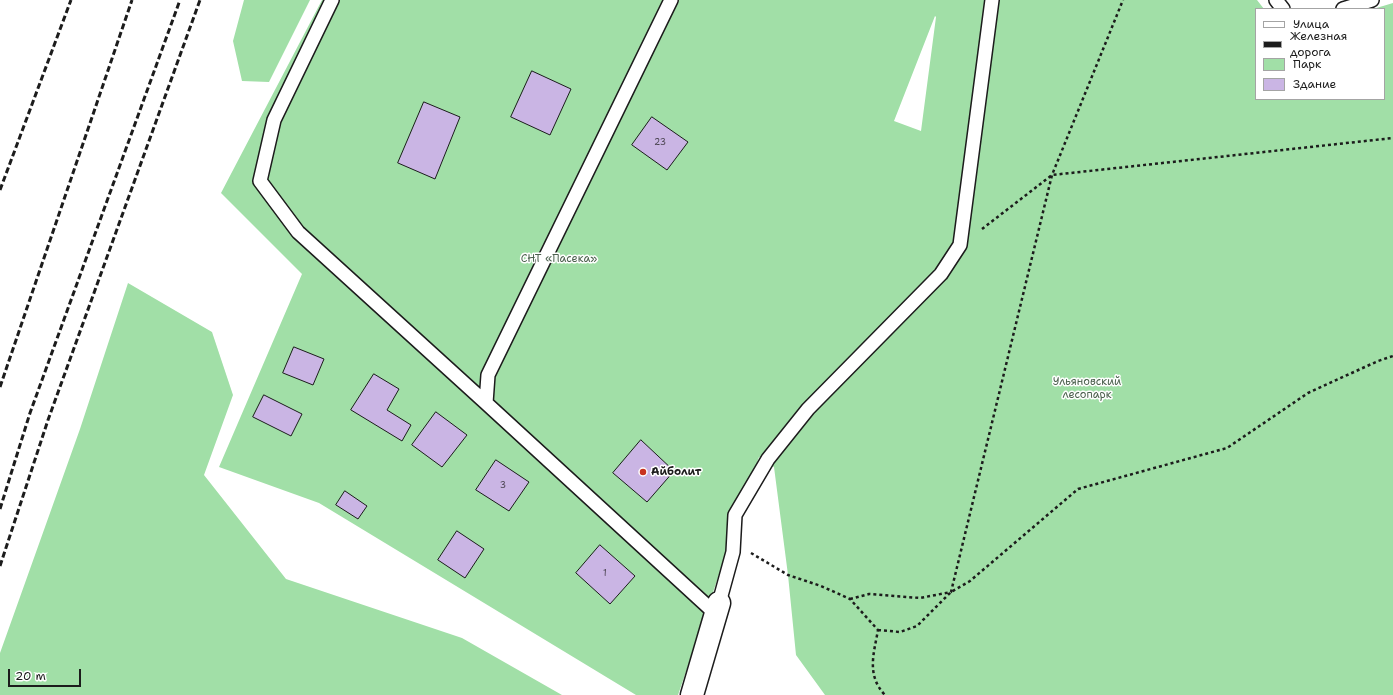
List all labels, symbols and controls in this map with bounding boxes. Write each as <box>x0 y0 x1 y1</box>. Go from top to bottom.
legend <box>1255 8 1385 100</box>
text: Улица <box>1293 16 1329 32</box>
text: Железная дорога <box>1290 28 1347 60</box>
text: Парк <box>1293 56 1321 72</box>
text: Здание <box>1293 76 1336 92</box>
house number: 23 <box>654 138 666 148</box>
park label: СНТ «Пасека» <box>521 252 597 266</box>
park label: Ульяновский лесопарк <box>1053 375 1121 401</box>
place label: Айболит <box>651 465 701 479</box>
marker: Айболит <box>638 467 648 477</box>
house number: 3 <box>500 481 506 491</box>
house number: 1 <box>603 569 607 579</box>
scale bar <box>10 661 83 687</box>
text: 20 m <box>15 668 46 684</box>

